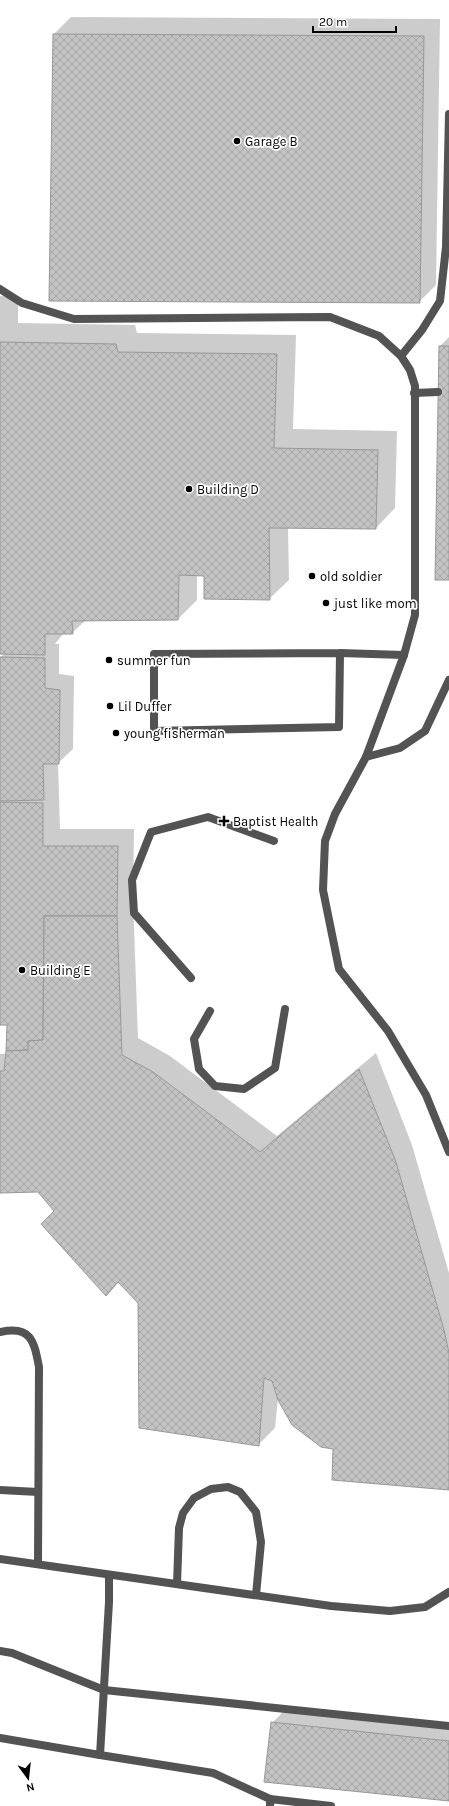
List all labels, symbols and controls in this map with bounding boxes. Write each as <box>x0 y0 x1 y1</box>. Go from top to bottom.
scale bar <box>313 8 396 34</box>
text: 20 m <box>319 15 347 29</box>
place label: Garage B <box>245 134 298 149</box>
marker: Garage B <box>232 136 242 146</box>
place label: Building D <box>197 482 259 497</box>
marker: Building D <box>184 484 194 494</box>
place label: old soldier <box>320 569 382 584</box>
marker: old soldier <box>307 571 317 581</box>
place label: just like mom <box>332 596 417 611</box>
marker: just like mom <box>321 598 331 608</box>
place label: summer fun <box>117 653 191 668</box>
marker: summer fun <box>104 655 114 665</box>
place label: Lil Duffer <box>118 699 172 714</box>
marker: Lil Duffer <box>105 701 115 711</box>
place label: young fisherman <box>123 726 225 741</box>
marker: young fisherman <box>111 728 121 738</box>
place label: Baptist Health <box>233 814 318 829</box>
marker: Baptist Health <box>218 815 230 827</box>
place label: Building E <box>30 963 91 978</box>
marker: Building E <box>17 965 27 975</box>
north arrow <box>8 1758 48 1798</box>
text: N <box>25 1780 36 1794</box>

